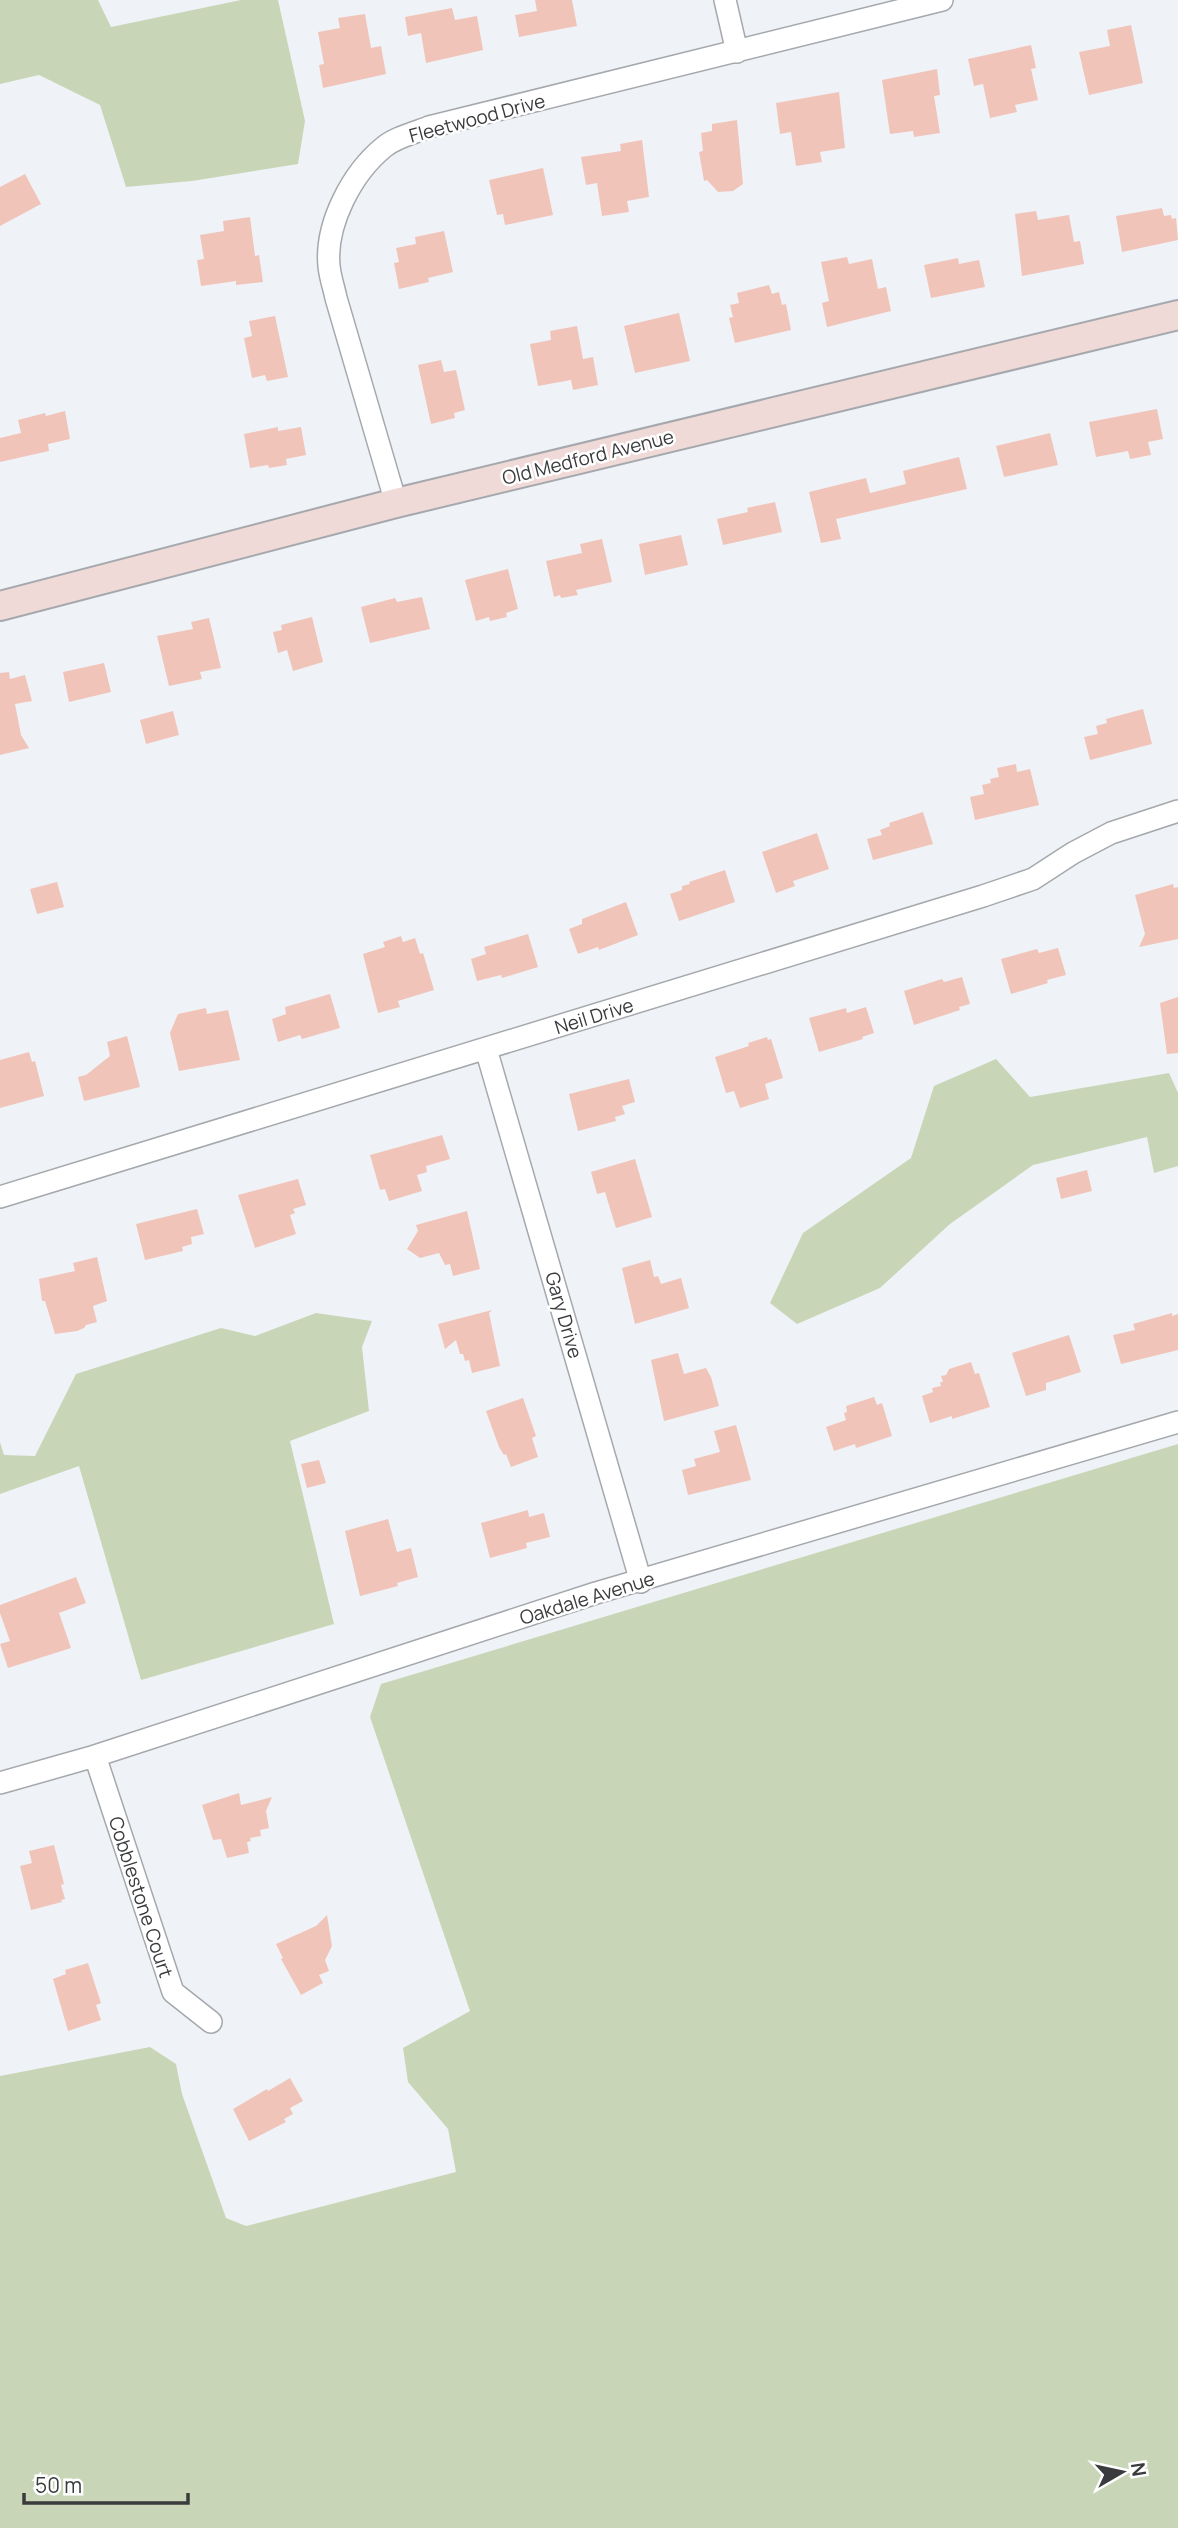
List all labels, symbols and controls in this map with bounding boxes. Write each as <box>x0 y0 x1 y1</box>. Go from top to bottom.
street label: Fleetwood Drive <box>406 87 548 149</box>
street label: Old Medford Avenue <box>499 423 677 491</box>
street label: Neil Drive <box>551 992 637 1040</box>
street label: Gary Drive <box>539 1269 589 1361</box>
street label: Oakdale Avenue <box>516 1565 658 1631</box>
street label: Cobblestone Court <box>103 1813 179 1981</box>
north arrow <box>1087 2437 1157 2507</box>
text: N <box>1125 2461 1153 2478</box>
scale bar <box>24 2462 189 2506</box>
text: 50 m <box>35 2471 82 2499</box>

